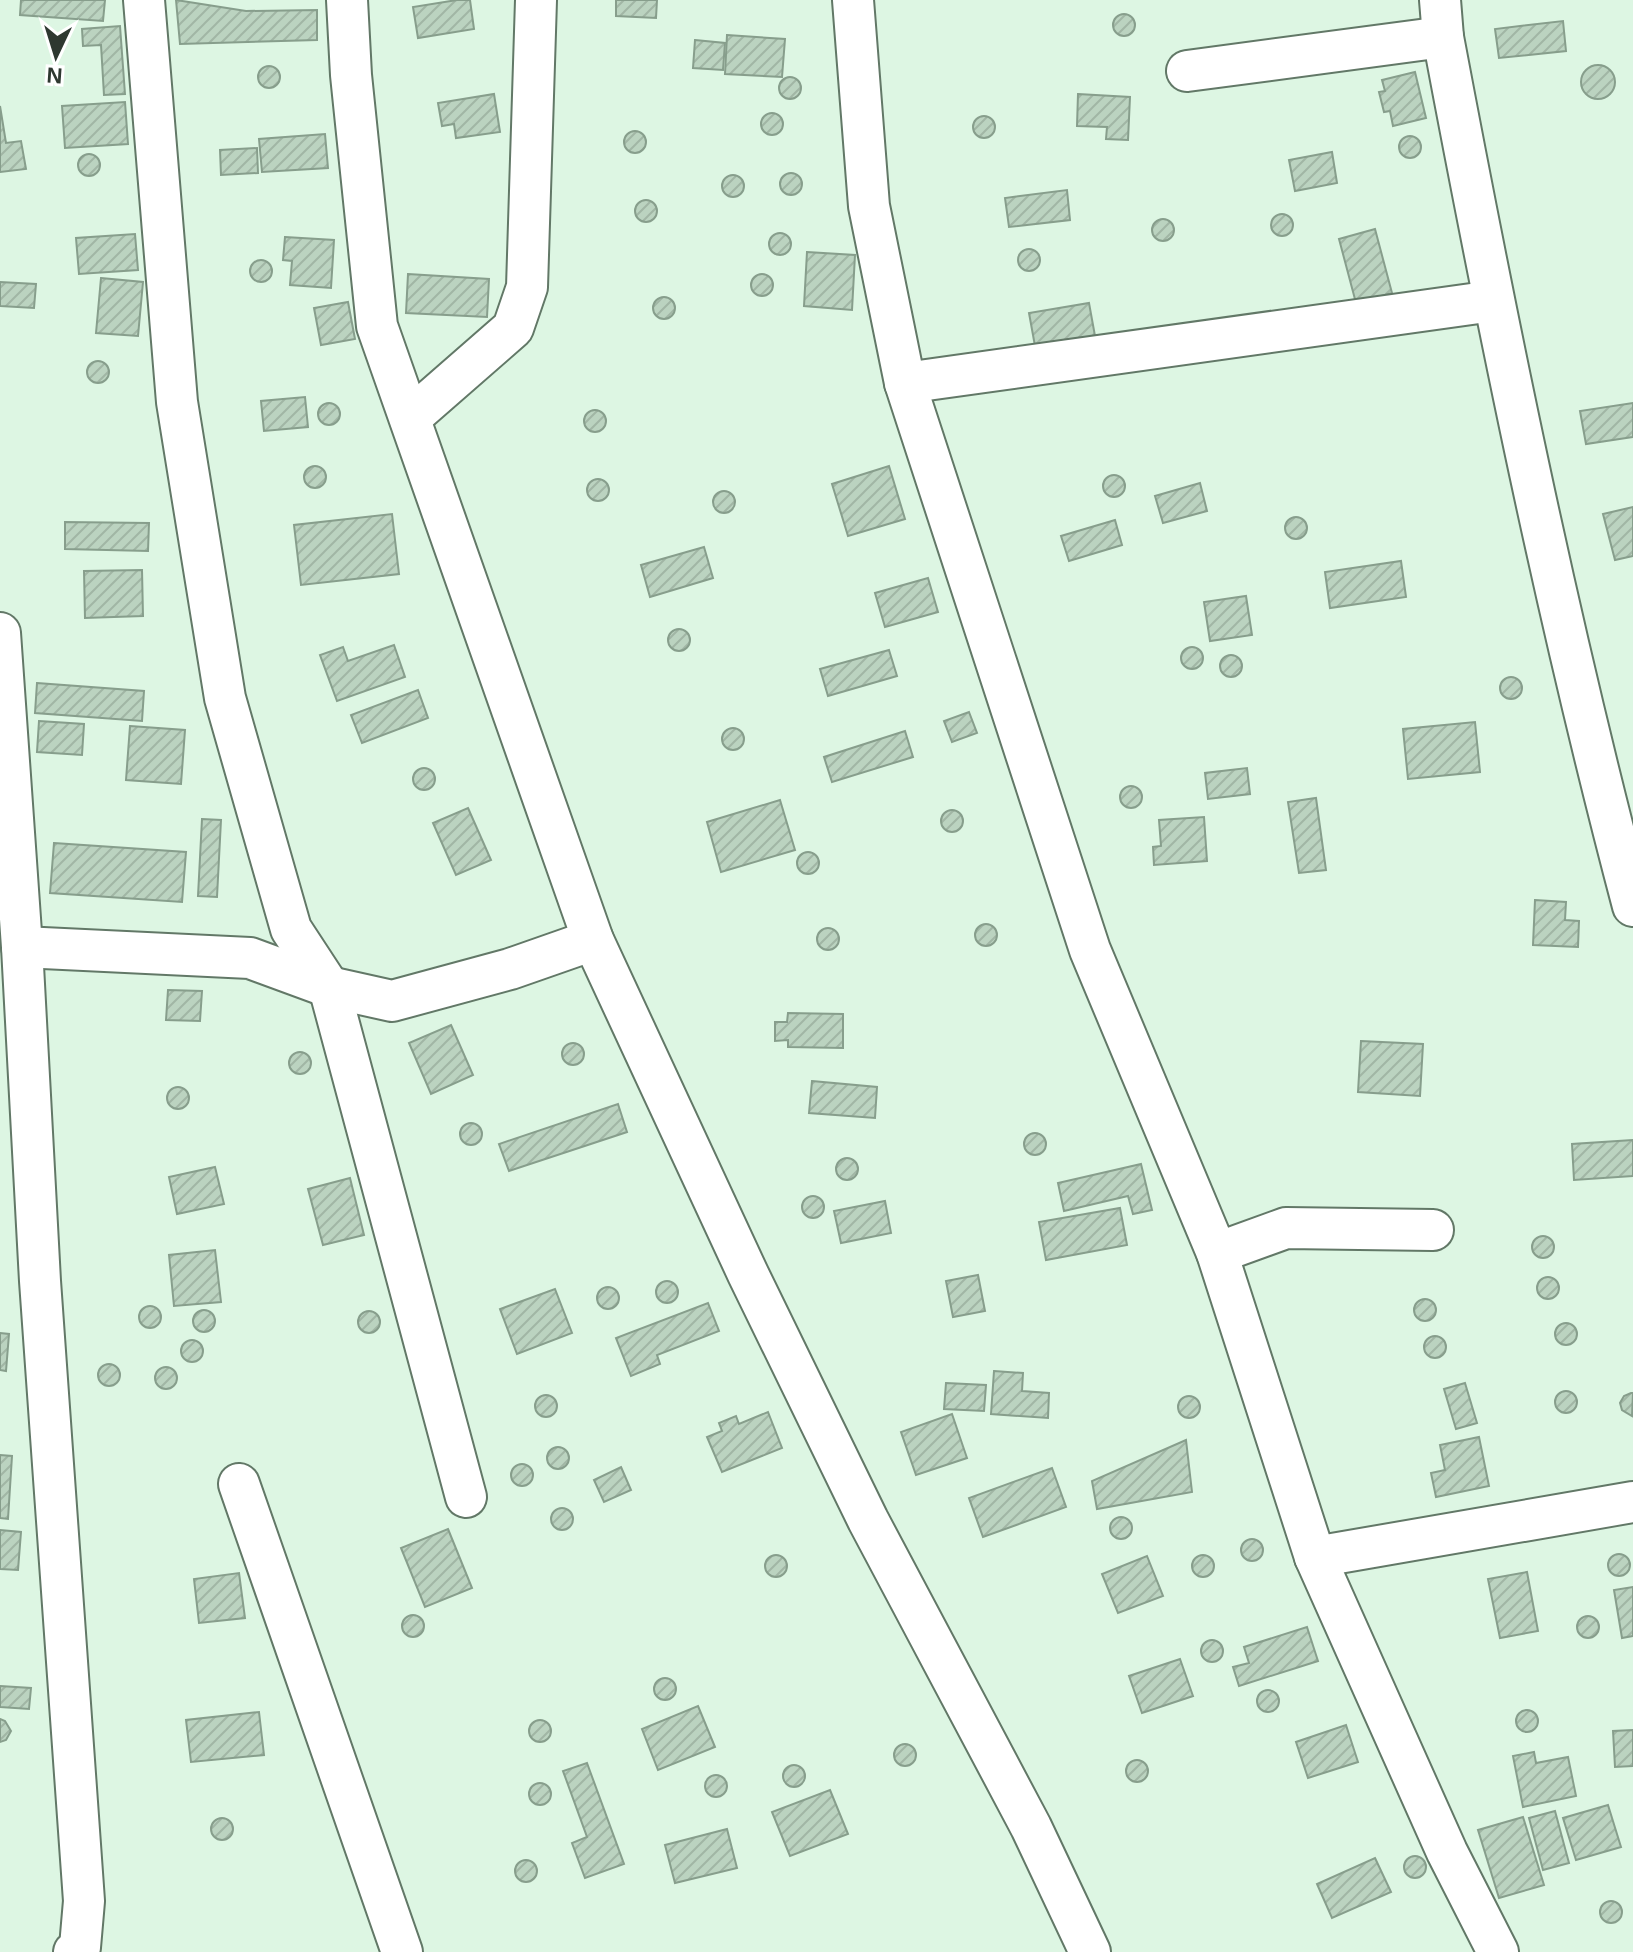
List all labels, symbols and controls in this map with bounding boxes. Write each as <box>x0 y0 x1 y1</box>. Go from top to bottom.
north arrow <box>16 16 96 96</box>
text: N <box>46 62 63 88</box>

